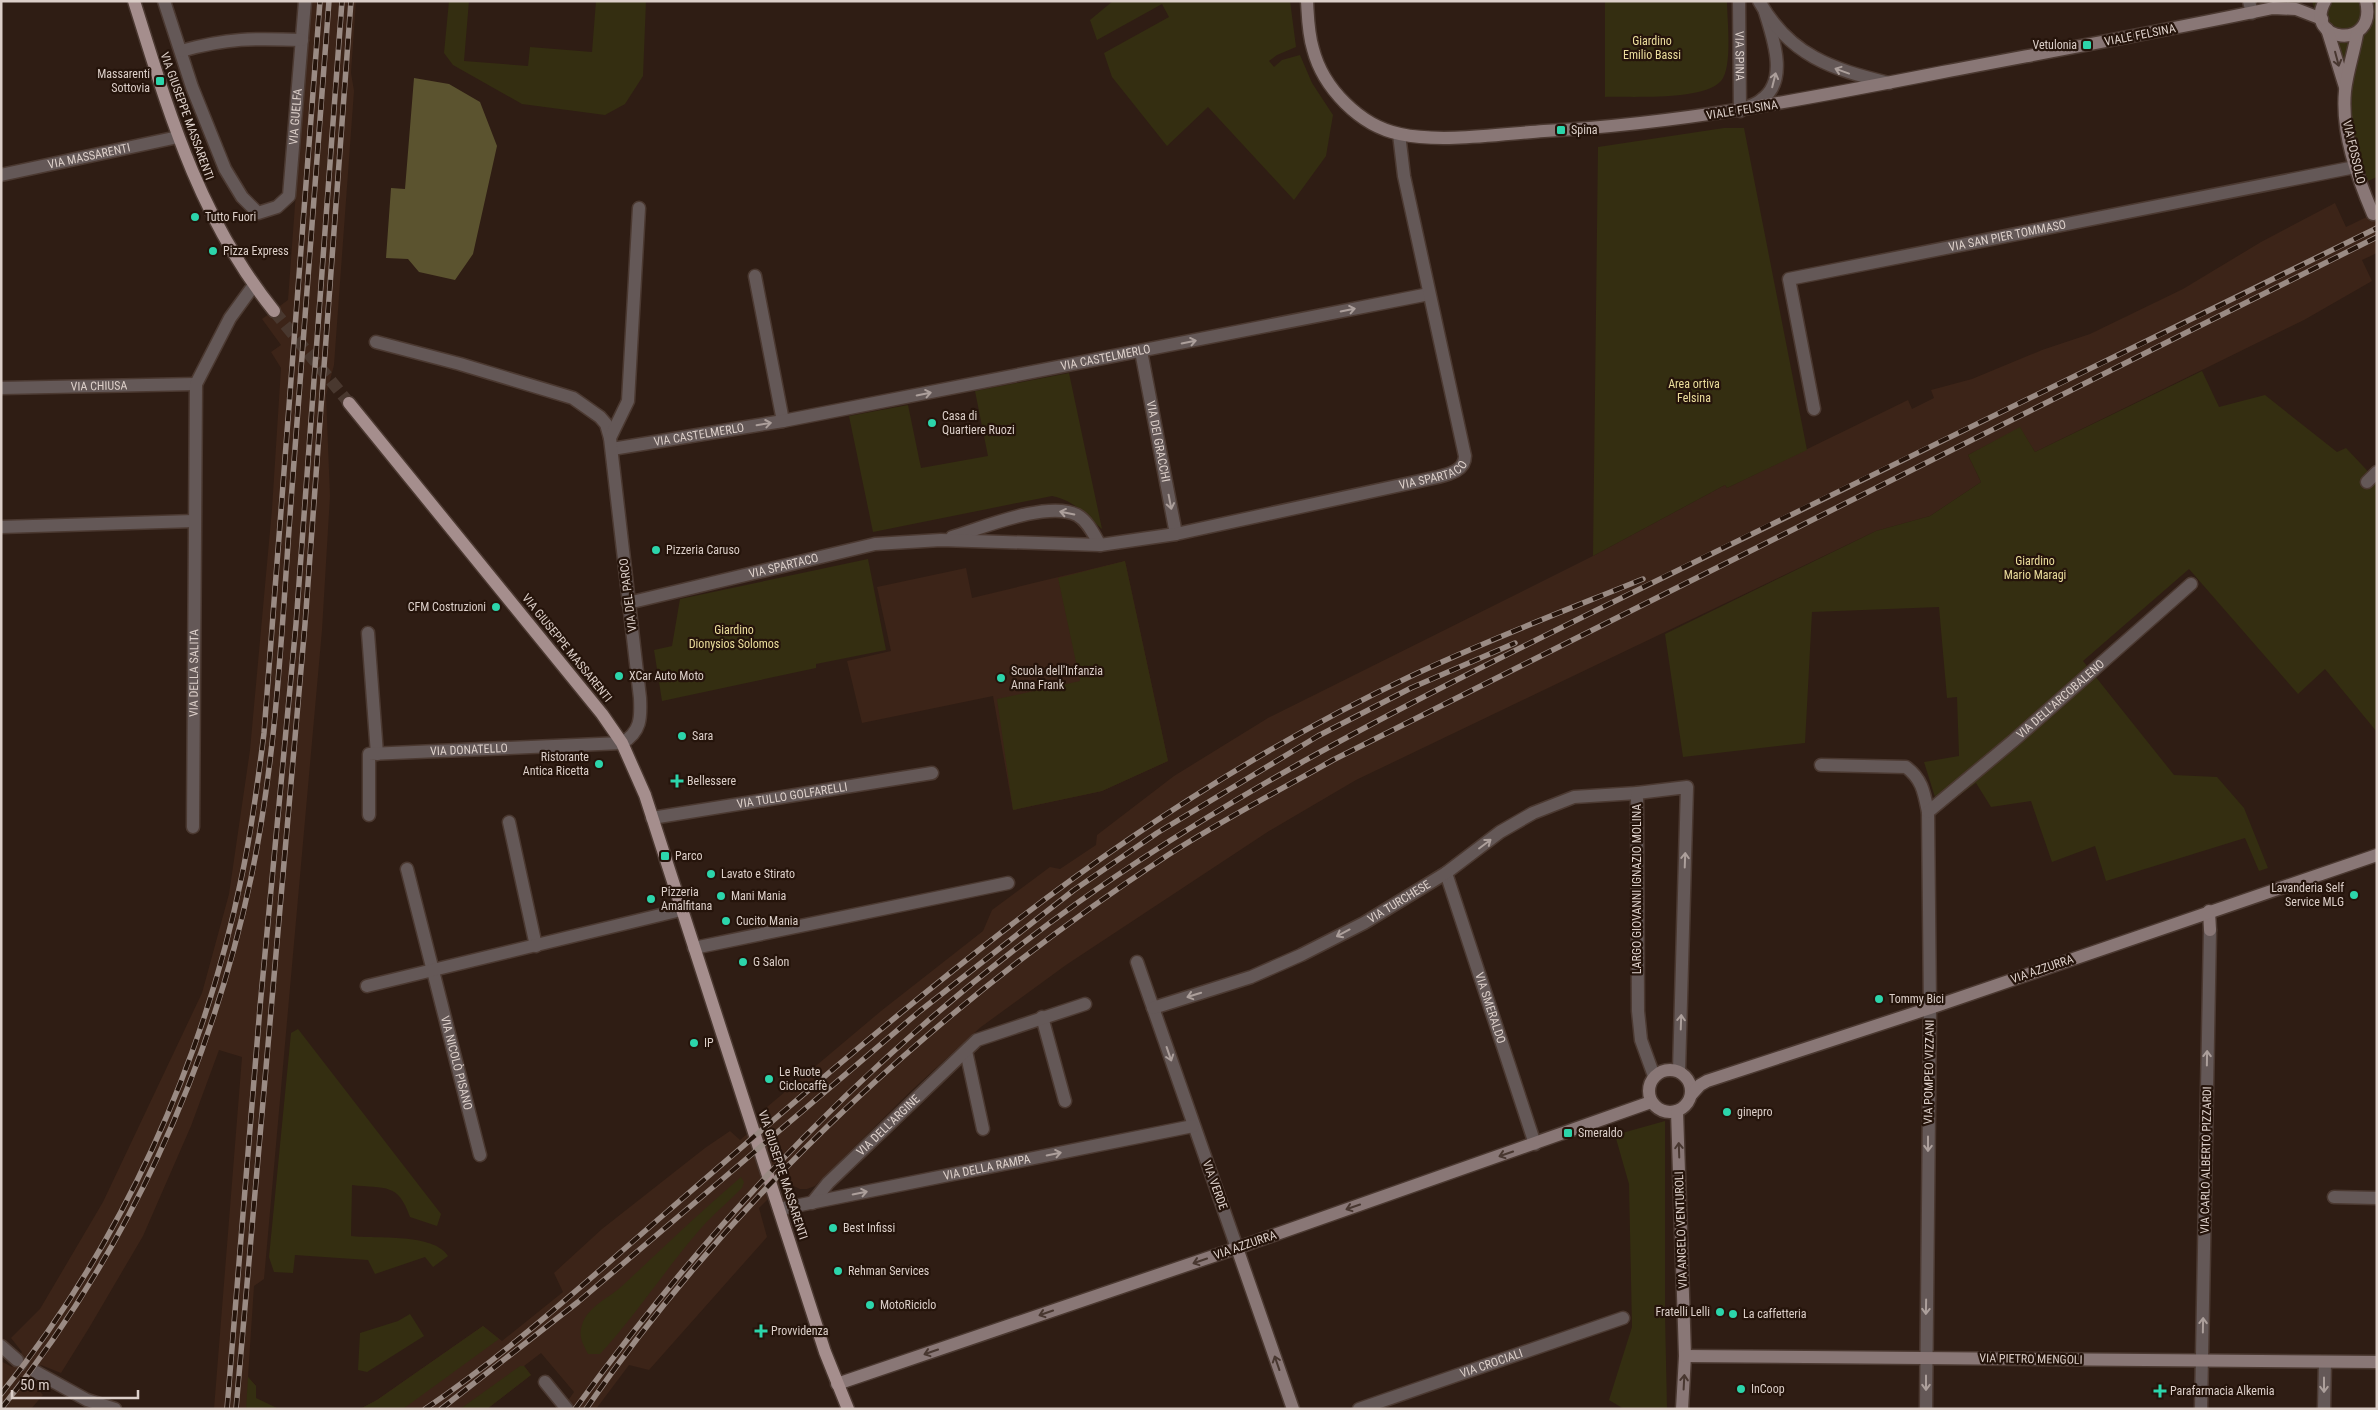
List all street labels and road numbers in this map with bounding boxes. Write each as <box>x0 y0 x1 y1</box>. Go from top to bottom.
street label: VIALE FELSINA <box>2103 21 2177 49</box>
street label: VIA SPINA <box>1732 31 1747 81</box>
street label: VIA GIUSEPPE MASSARENTI <box>157 50 217 182</box>
street label: VIA GUELFA <box>286 88 305 146</box>
street label: VIALE FELSINA <box>1705 97 1779 123</box>
street label: VIA FOSSOLO <box>2340 119 2368 185</box>
street label: VIA MASSARENTI <box>47 140 131 172</box>
street label: VIA SAN PIER TOMMASO <box>1947 217 2067 254</box>
street label: VIA CASTELMERLO <box>1059 342 1152 373</box>
street label: VIA CHIUSA <box>70 378 128 394</box>
street label: VIA DEI GRACCHI <box>1144 400 1173 483</box>
street label: VIA CASTELMERLO <box>653 420 745 449</box>
street label: VIA SPARTACO <box>1398 458 1470 492</box>
street label: VIA SPARTACO <box>747 551 820 581</box>
street label: VIA DEL PARCO <box>617 557 639 633</box>
street label: VIA GIUSEPPE MASSARENTI <box>519 591 615 705</box>
street label: VIA DELLA SALITA <box>187 629 201 717</box>
street label: VIA DELL'ARCOBALENO <box>2014 657 2107 742</box>
street label: VIA DONATELLO <box>430 741 508 758</box>
street label: VIA TULLO GOLFARELLI <box>736 780 849 811</box>
street label: LARGO GIOVANNI IGNAZIO MOLINA <box>1630 804 1644 974</box>
street label: VIA TURCHESE <box>1365 877 1433 926</box>
street label: VIA AZZURRA <box>2009 952 2075 986</box>
street label: VIA SMERALDO <box>1472 971 1508 1045</box>
street label: VIA NICOLÒ PISANO <box>438 1014 475 1111</box>
street label: VIA POMPEO VIZZANI <box>1921 1020 1937 1124</box>
street label: VIA CARLO ALBERTO PIZZARDI <box>2198 1086 2214 1234</box>
street label: VIA DELL'ARGINE <box>854 1092 923 1159</box>
street label: VIA GIUSEPPE MASSARENTI <box>756 1109 810 1241</box>
street label: VIA DELLA RAMPA <box>942 1152 1032 1183</box>
street label: VIA VERDE <box>1200 1158 1230 1212</box>
street label: VIA ANGELO VENTUROLI <box>1672 1171 1690 1289</box>
street label: VIA AZZURRA <box>1212 1228 1278 1262</box>
street label: VIA CROCIALI <box>1458 1346 1525 1381</box>
street label: VIA PIETRO MENGOLI <box>1979 1351 2083 1367</box>

